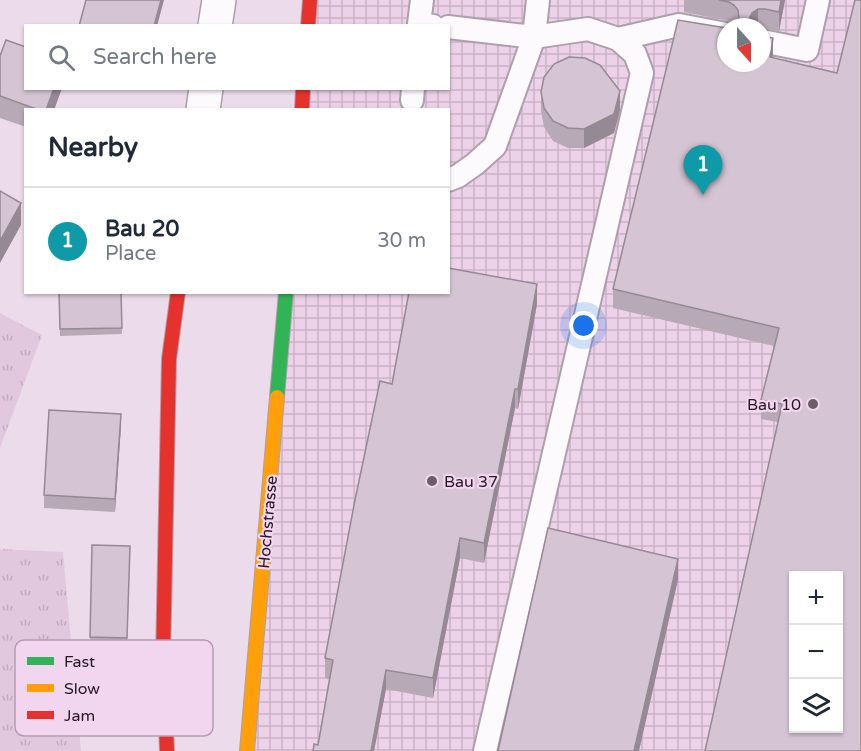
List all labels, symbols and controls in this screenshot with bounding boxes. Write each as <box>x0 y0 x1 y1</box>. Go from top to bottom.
north arrow <box>717 18 771 72</box>
search box <box>24 24 450 90</box>
icon: search <box>45 41 78 74</box>
text: Search here <box>93 44 217 70</box>
text: Nearby <box>48 132 138 163</box>
pin: 1 <box>684 146 722 195</box>
text: Bau 20 <box>105 216 179 242</box>
text: 1 <box>61 229 74 253</box>
text: 30 m <box>377 229 426 253</box>
text: Place <box>105 242 156 266</box>
your location <box>569 311 598 340</box>
place label: Bau 10 <box>747 395 801 415</box>
marker: Bau 10 <box>806 397 820 411</box>
place label: Bau 37 <box>444 472 498 492</box>
marker: Bau 37 <box>425 474 439 488</box>
street label: Hochstrasse <box>254 475 282 569</box>
map controls <box>789 571 843 733</box>
button: + <box>789 571 843 625</box>
button: − <box>789 625 843 679</box>
legend <box>15 640 213 736</box>
text: Fast <box>64 652 95 672</box>
text: Slow <box>64 679 100 699</box>
button: layers <box>789 679 843 733</box>
text: Jam <box>64 706 95 726</box>

